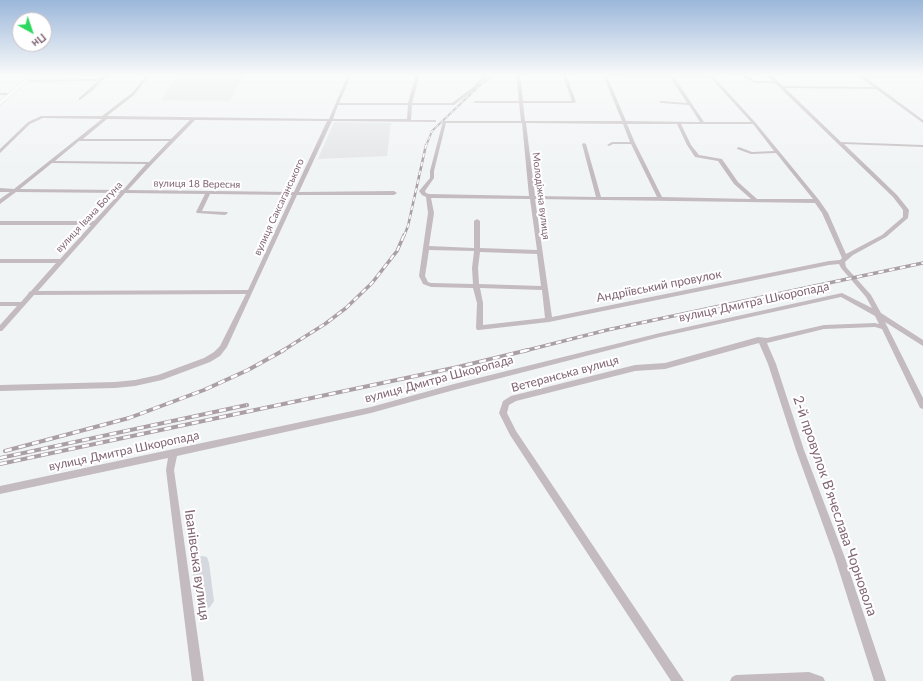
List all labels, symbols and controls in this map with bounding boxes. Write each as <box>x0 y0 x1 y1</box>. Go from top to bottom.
north arrow <box>12 12 52 52</box>
text: Пн <box>30 31 49 50</box>
street label: Молодіжна вулиця <box>530 152 552 240</box>
street label: вулиця Саксаганського <box>251 157 307 257</box>
street label: вулиця 18 Вересня <box>154 177 240 191</box>
street label: вулиця Івана Богуна <box>53 179 125 255</box>
street label: Андріївський провулок <box>595 267 723 305</box>
street label: вулиця Дмитра Шкоропада <box>678 279 830 325</box>
street label: вулиця Дмитра Шкоропада <box>363 352 515 406</box>
street label: Ветеранська вулиця <box>510 353 620 395</box>
street label: 2-й провулок В'ячеслава Чорновола <box>789 394 881 618</box>
street label: вулиця Дмитра Шкоропада <box>48 428 200 474</box>
street label: Іванівська вулиця <box>181 508 213 622</box>

